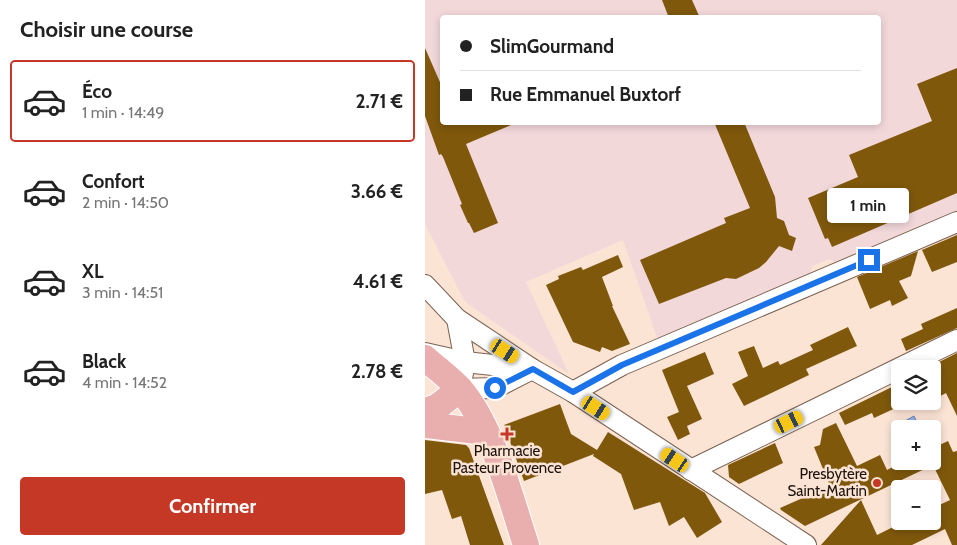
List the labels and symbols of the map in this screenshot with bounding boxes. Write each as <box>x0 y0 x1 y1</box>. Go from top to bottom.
callout: 1 min <box>828 188 910 222</box>
route end <box>858 249 880 271</box>
car <box>488 337 521 365</box>
route start <box>484 377 506 399</box>
car <box>579 394 612 422</box>
car <box>772 409 805 435</box>
marker: Pharmacie Pasteur Provence <box>501 428 513 440</box>
place label: Pharmacie Pasteur Provence <box>452 442 562 477</box>
car <box>658 445 691 475</box>
place label: Presbytère Saint-Martin <box>788 465 867 500</box>
marker: Presbytère Saint-Martin <box>871 477 883 489</box>

